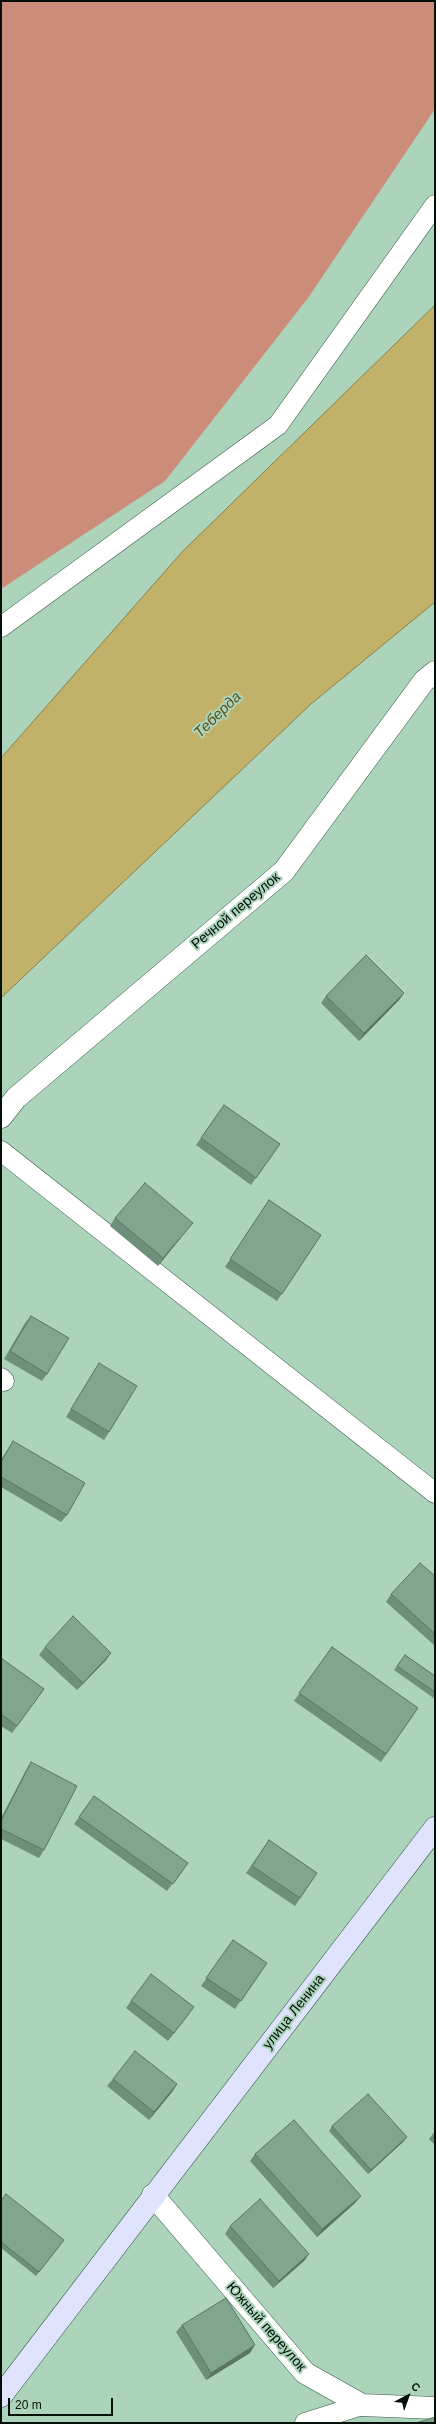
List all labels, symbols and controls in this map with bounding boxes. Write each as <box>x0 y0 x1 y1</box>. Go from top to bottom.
water label: Теберда <box>191 688 245 742</box>
street label: Речной переулок <box>188 869 284 953</box>
street label: улица Ленина <box>260 1971 328 2053</box>
street label: Южный переулок <box>223 2279 309 2375</box>
north arrow <box>388 2376 428 2416</box>
text: С <box>409 2380 423 2394</box>
scale bar <box>10 2390 115 2416</box>
text: 20 m <box>15 2398 42 2412</box>

